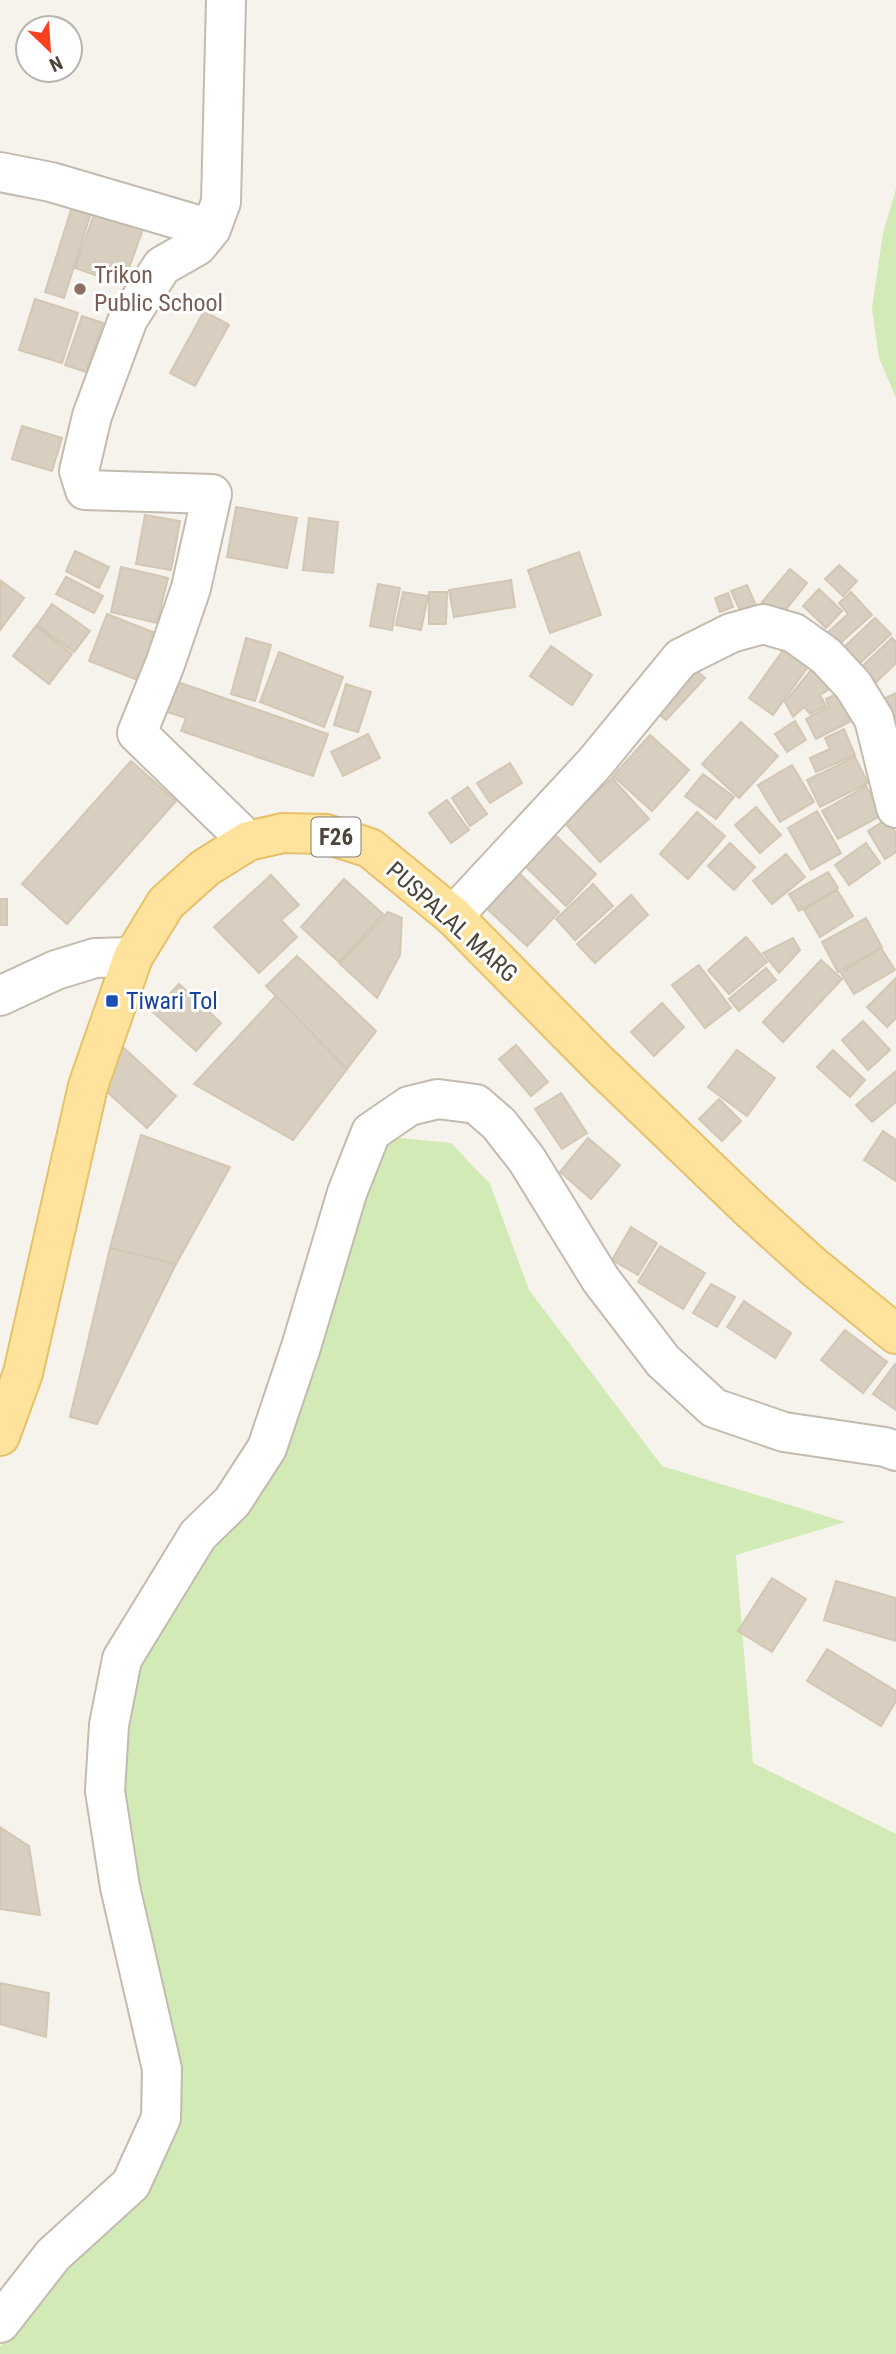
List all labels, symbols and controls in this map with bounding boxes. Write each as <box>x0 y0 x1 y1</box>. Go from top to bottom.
north arrow <box>14 14 84 84</box>
text: N <box>46 51 66 77</box>
place label: Trikon Public School <box>94 261 223 317</box>
marker: Trikon Public School <box>72 281 88 297</box>
road number: F26 <box>312 818 360 856</box>
street label: PUSPALAL MARG <box>381 856 523 988</box>
place label: Tiwari Tol <box>126 987 218 1015</box>
marker: Tiwari Tol <box>104 993 120 1009</box>

